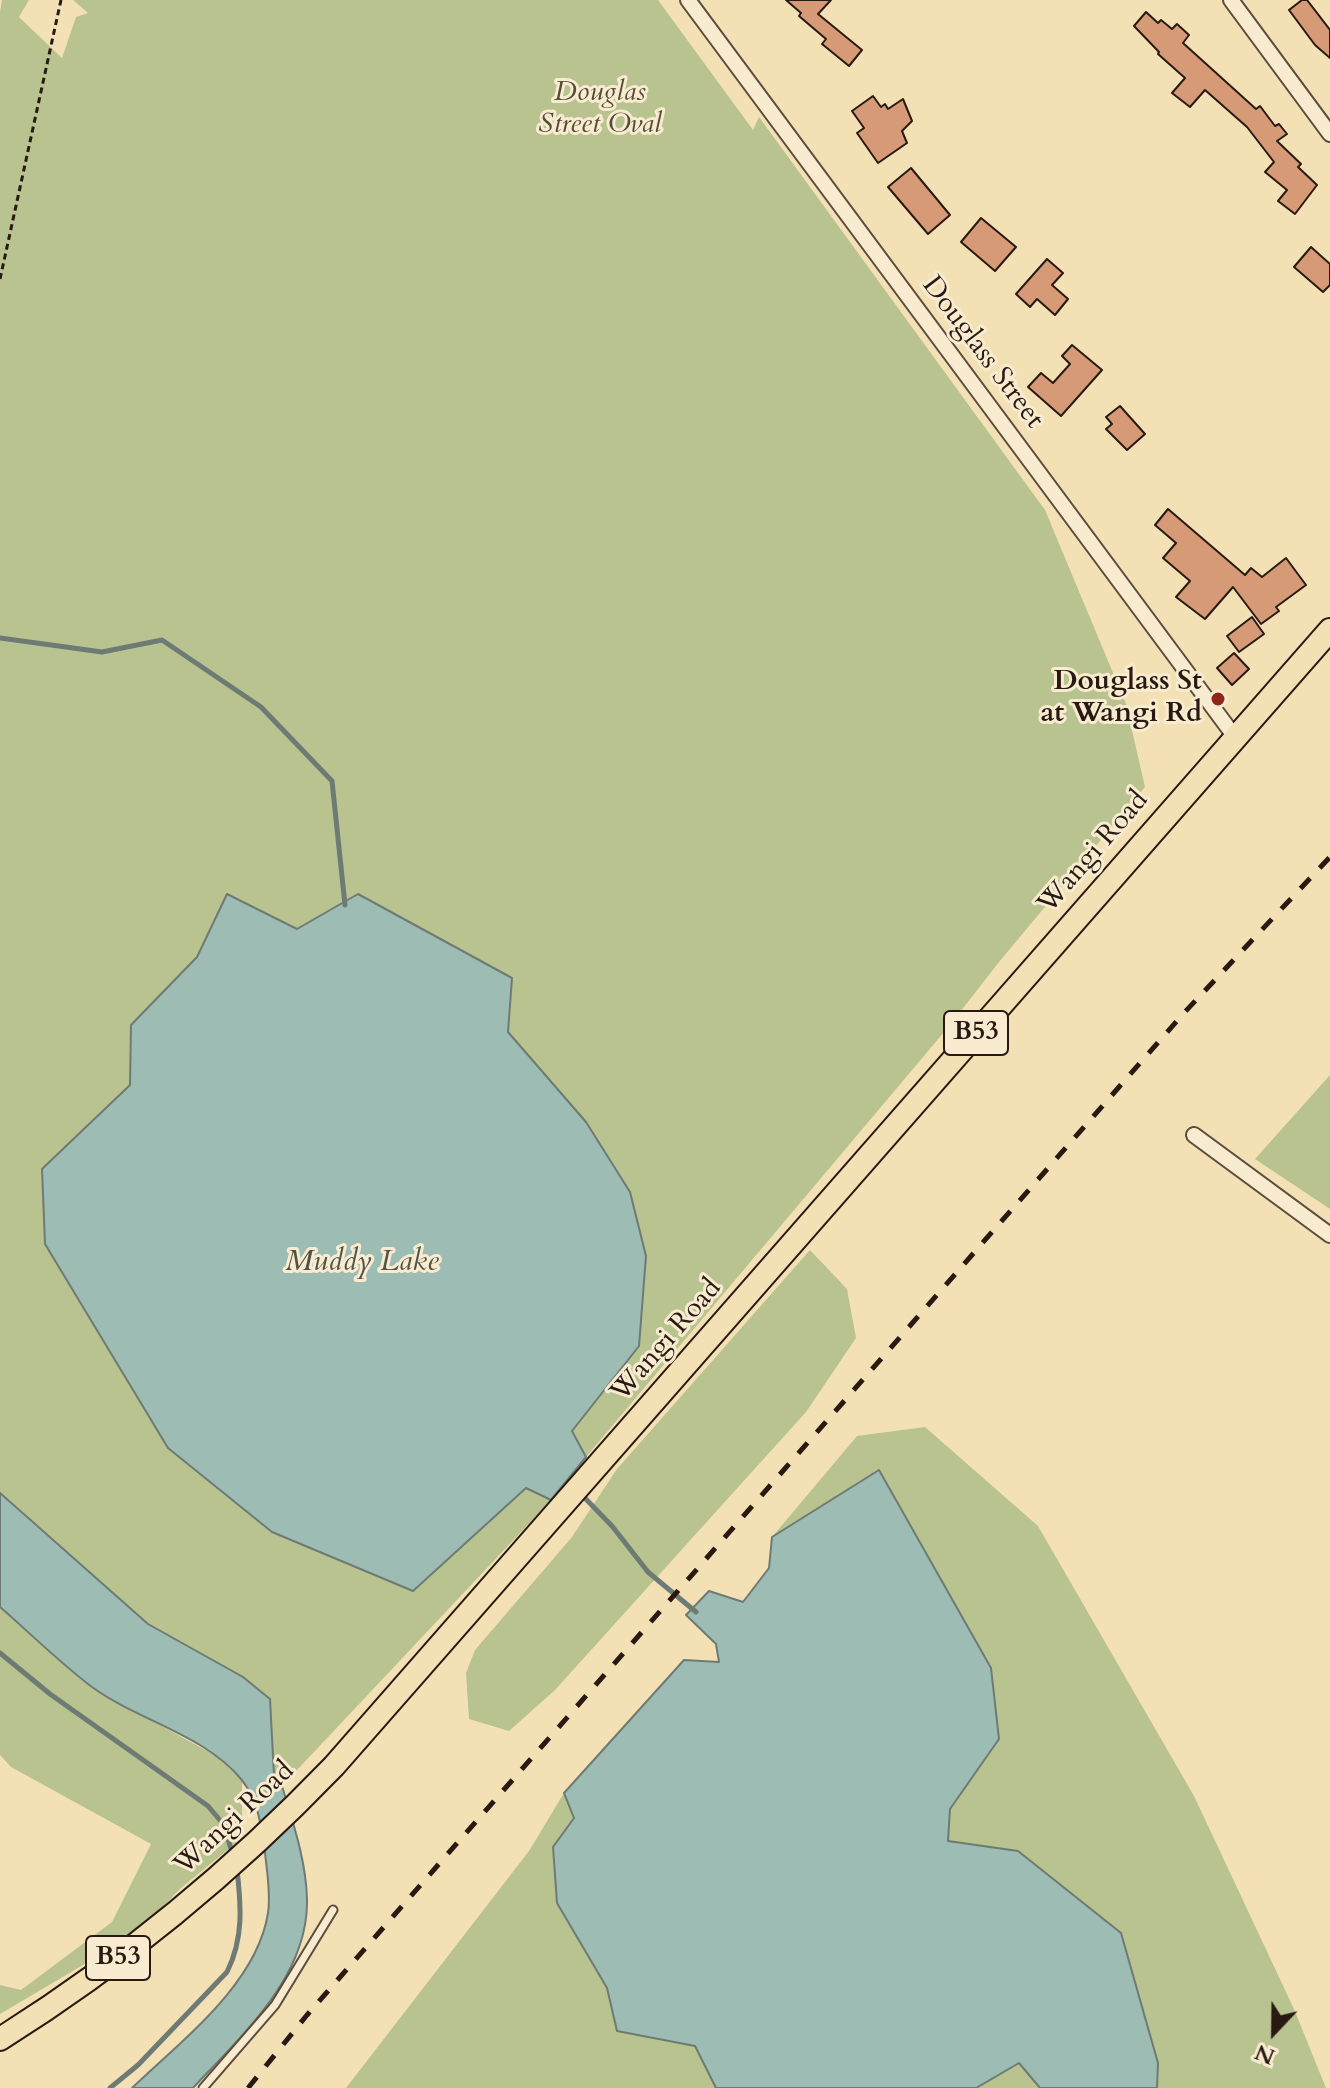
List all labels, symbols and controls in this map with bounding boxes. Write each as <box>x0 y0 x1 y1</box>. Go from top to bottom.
park label: Douglas Street Oval <box>538 77 662 143</box>
street label: Douglass Street <box>914 270 1050 436</box>
place label: Douglass St at Wangi Rd <box>1041 666 1202 732</box>
marker: Douglass St at Wangi Rd <box>1209 690 1227 708</box>
street label: Wangi Road <box>1032 785 1156 921</box>
road number: B53 <box>944 1011 1008 1055</box>
water label: Muddy Lake <box>285 1245 439 1281</box>
street label: Wangi Road <box>605 1273 729 1409</box>
street label: Wangi Road <box>168 1755 302 1883</box>
road number: B53 <box>86 1936 150 1980</box>
north arrow <box>1234 1992 1314 2072</box>
text: N <box>1251 2037 1279 2072</box>

